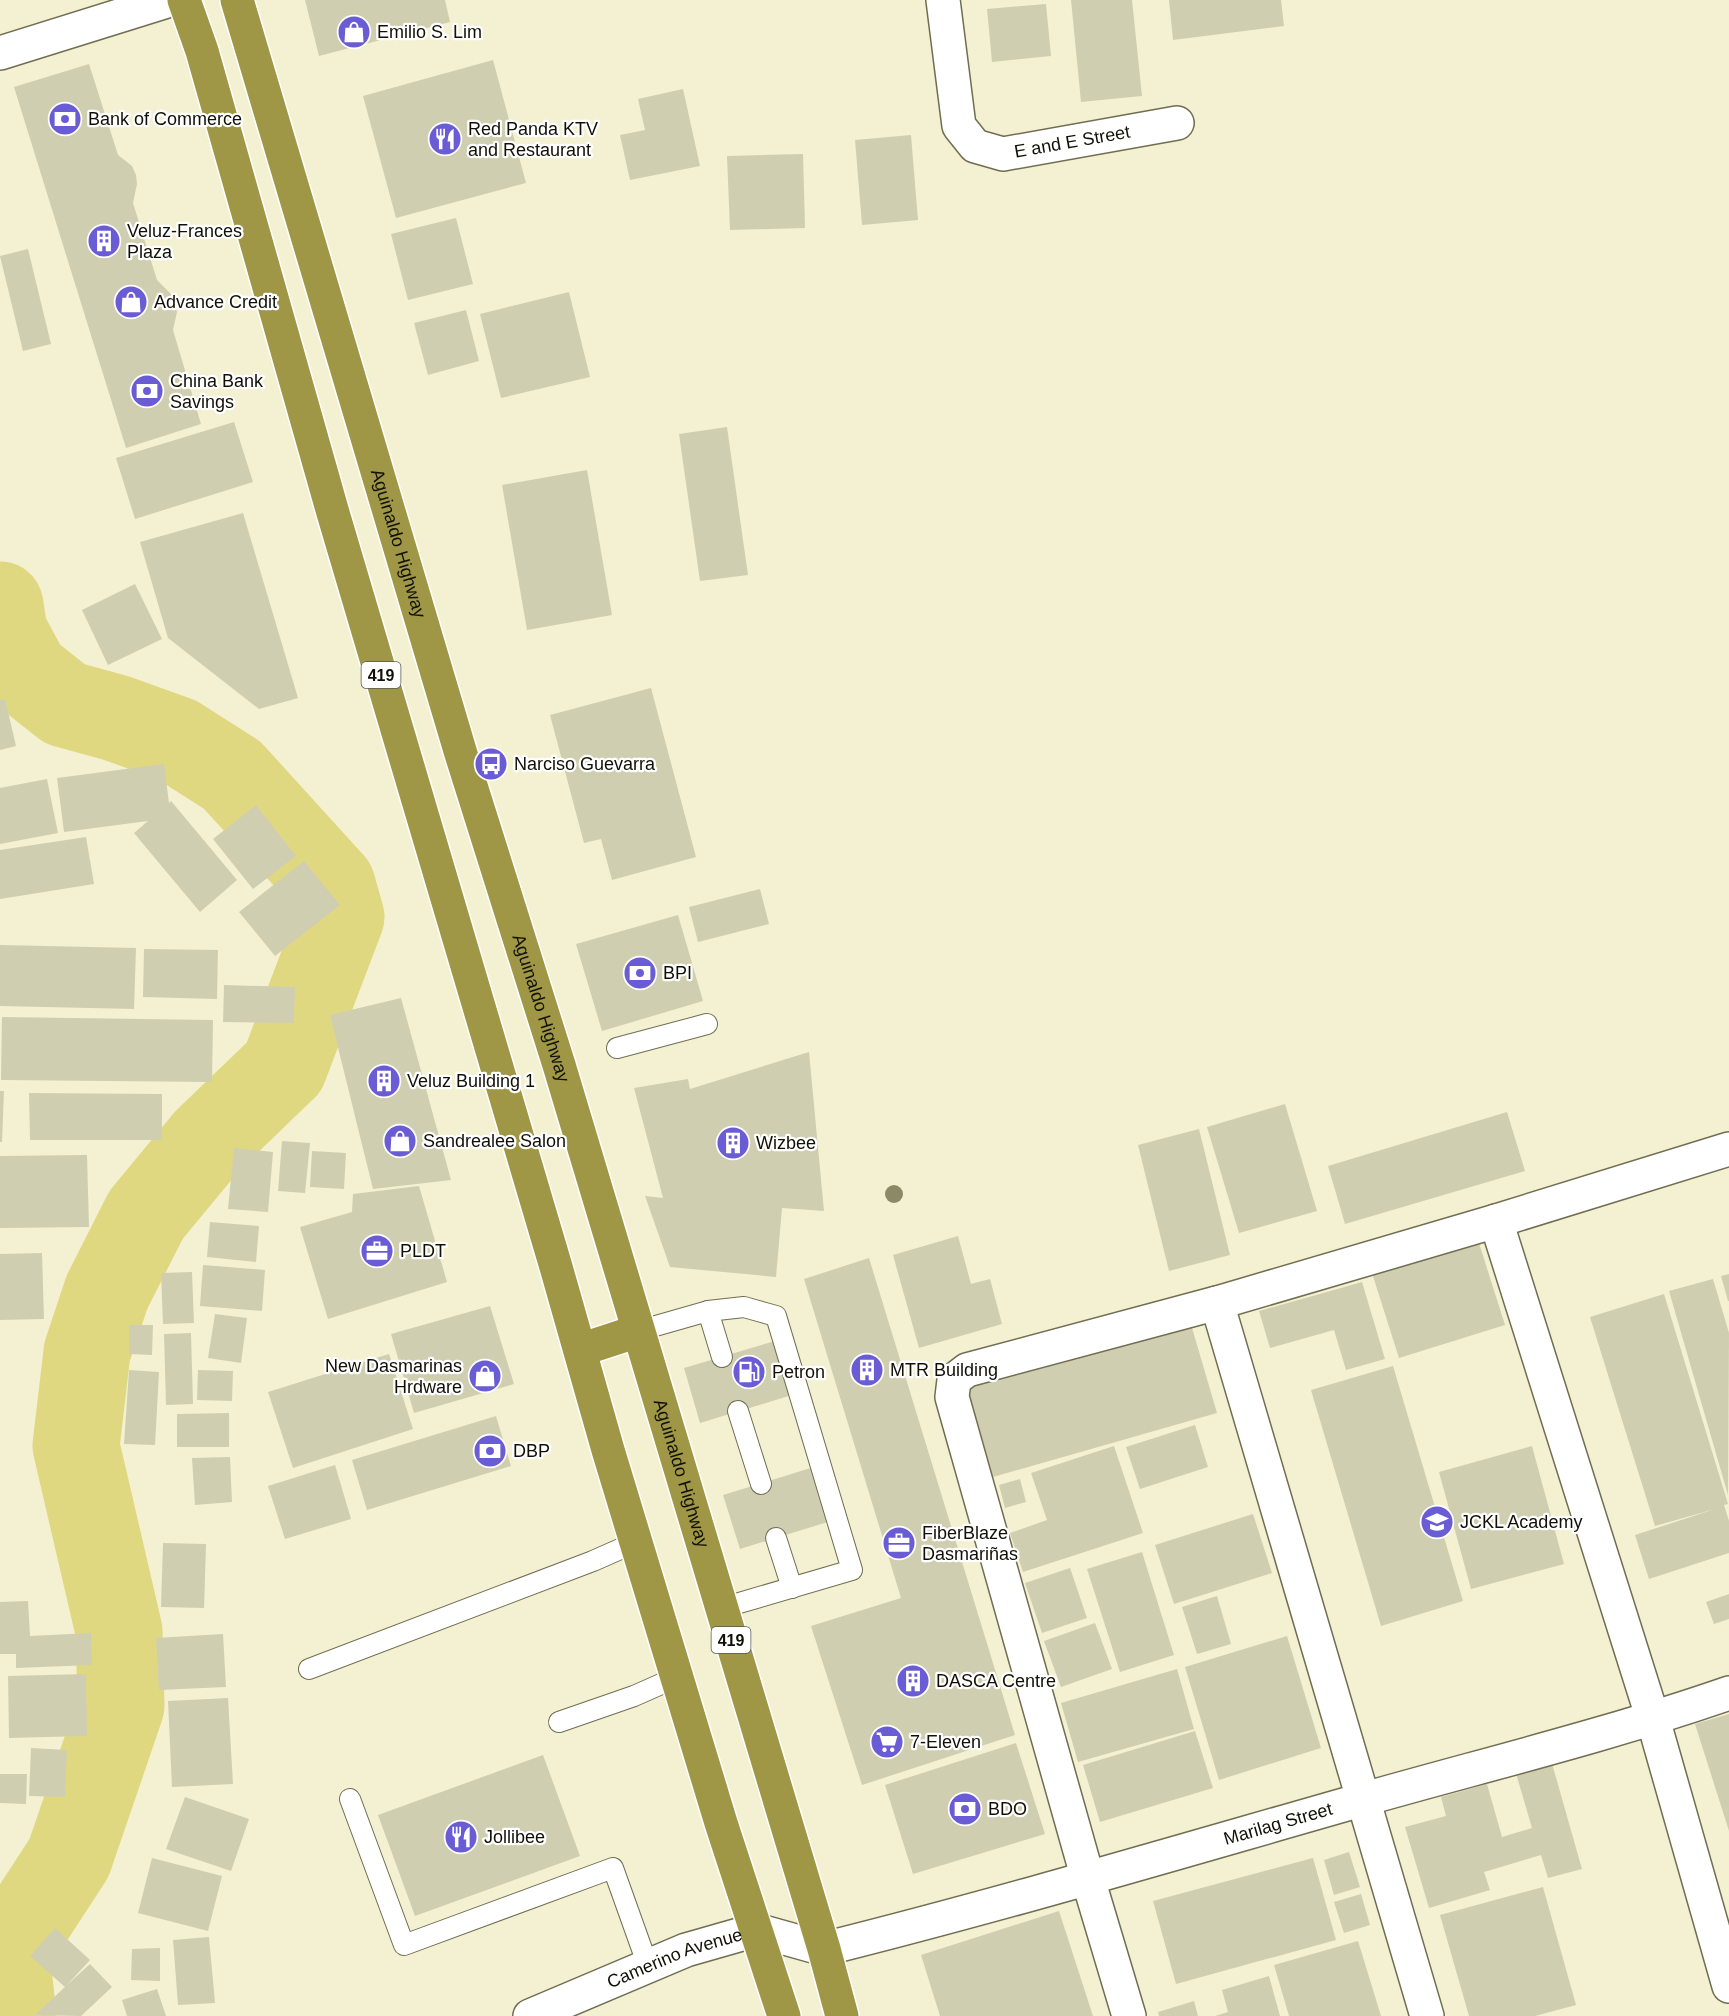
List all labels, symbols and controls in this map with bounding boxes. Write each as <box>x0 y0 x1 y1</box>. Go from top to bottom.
shop icon: Emilio S. Lim <box>336 14 372 50</box>
place label: Emilio S. Lim <box>377 22 482 42</box>
bank icon: Bank of Commerce <box>47 101 83 137</box>
place label: Bank of Commerce <box>88 109 242 129</box>
place label: Red Panda KTV and Restaurant <box>468 119 598 160</box>
restaurant icon: Red Panda KTV and Restaurant <box>427 121 463 157</box>
street label: E and E Street <box>1013 122 1132 162</box>
place label: Veluz-Frances Plaza <box>127 221 242 262</box>
building icon: Veluz-Frances Plaza <box>86 223 122 259</box>
shop icon: Advance Credit <box>113 284 149 320</box>
place label: Advance Credit <box>154 292 277 312</box>
place label: China Bank Savings <box>170 371 264 412</box>
bank icon: China Bank Savings <box>129 373 165 409</box>
street label: Aguinaldo Highway <box>367 467 430 620</box>
road number: 419 <box>362 662 400 688</box>
bus stop icon: Narciso Guevarra <box>473 746 509 782</box>
place label: Narciso Guevarra <box>514 754 656 774</box>
street label: Aguinaldo Highway <box>508 932 574 1085</box>
bank icon: BPI <box>622 955 658 991</box>
place label: BPI <box>663 963 692 983</box>
building icon: Veluz Building 1 <box>366 1063 402 1099</box>
place label: Veluz Building 1 <box>407 1071 535 1091</box>
shop icon: Sandrealee Salon <box>382 1123 418 1159</box>
building icon: Wizbee <box>715 1125 751 1161</box>
place label: Sandrealee Salon <box>423 1131 566 1151</box>
place label: Wizbee <box>756 1133 816 1153</box>
office icon: PLDT <box>359 1233 395 1269</box>
place label: PLDT <box>400 1241 446 1261</box>
building icon: MTR Building <box>849 1352 885 1388</box>
fuel station icon: Petron <box>731 1354 767 1390</box>
place label: New Dasmarinas Hrdware <box>325 1356 462 1397</box>
shop icon: New Dasmarinas Hrdware <box>467 1358 503 1394</box>
place label: MTR Building <box>890 1360 998 1380</box>
place label: Petron <box>772 1362 825 1382</box>
street label: Aguinaldo Highway <box>650 1397 713 1550</box>
bank icon: DBP <box>472 1433 508 1469</box>
place label: DBP <box>513 1441 550 1461</box>
school or university icon: JCKL Academy <box>1419 1504 1455 1540</box>
place label: JCKL Academy <box>1460 1512 1582 1532</box>
place label: FiberBlaze Dasmariñas <box>922 1523 1018 1564</box>
office icon: FiberBlaze Dasmariñas <box>881 1525 917 1561</box>
road number: 419 <box>712 1627 750 1653</box>
building icon: DASCA Centre <box>895 1663 931 1699</box>
place label: DASCA Centre <box>936 1671 1056 1691</box>
supermarket icon: 7-Eleven <box>869 1724 905 1760</box>
place label: 7-Eleven <box>910 1732 981 1752</box>
bank icon: BDO <box>947 1791 983 1827</box>
place label: BDO <box>988 1799 1027 1819</box>
street label: Marilag Street <box>1221 1799 1335 1849</box>
restaurant icon: Jollibee <box>443 1819 479 1855</box>
place label: Jollibee <box>484 1827 545 1847</box>
street label: Camerino Avenue <box>604 1924 745 1992</box>

